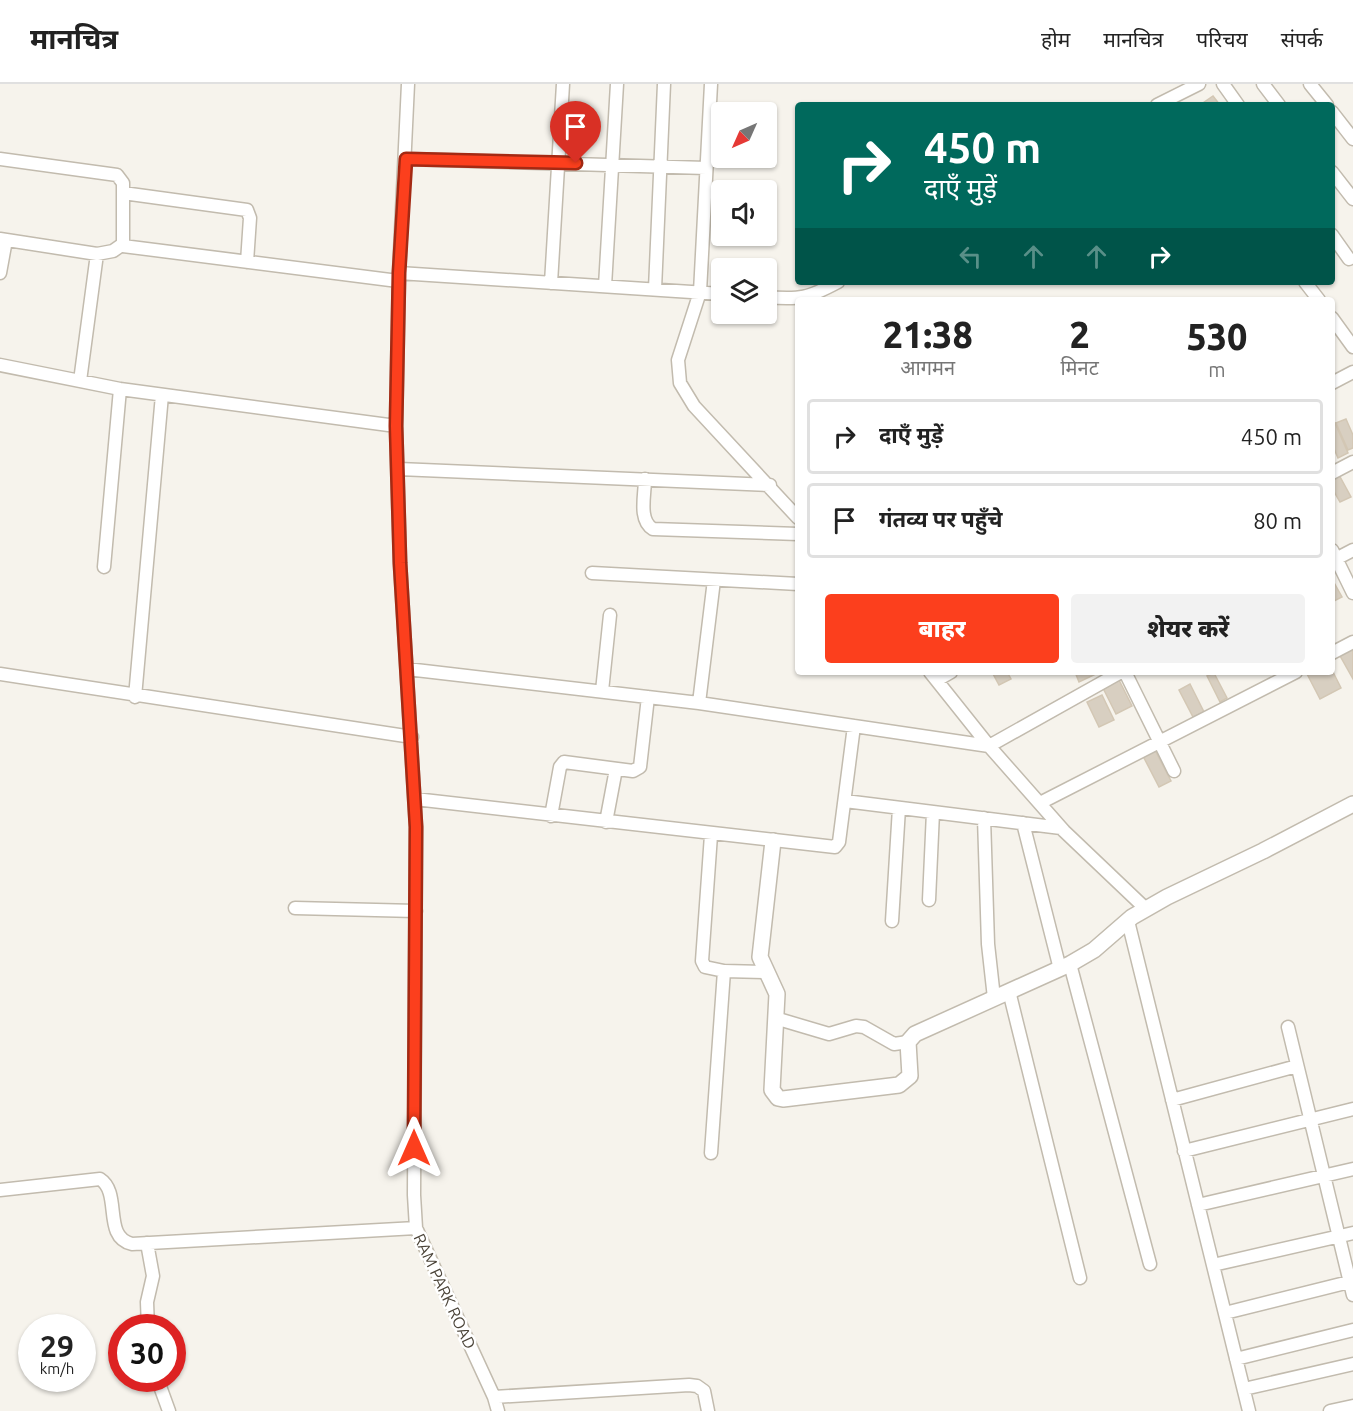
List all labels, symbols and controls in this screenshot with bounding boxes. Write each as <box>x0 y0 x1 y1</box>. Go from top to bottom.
text: मानचित्र <box>30 23 118 54</box>
text: होम <box>1041 27 1070 51</box>
text: मानचित्र <box>1103 27 1163 51</box>
text: परिचय <box>1196 27 1248 51</box>
text: संपर्क <box>1281 27 1323 51</box>
pin <box>550 101 601 163</box>
north arrow <box>711 102 777 168</box>
map controls <box>711 102 777 324</box>
icon: arrive <box>559 110 592 143</box>
text: 450 m <box>924 124 1041 171</box>
icon: right <box>825 126 903 204</box>
text: दाएँ मुड़ें <box>924 173 997 203</box>
button: sound <box>711 180 777 246</box>
icon: left <box>954 240 987 273</box>
icon: ahead <box>1017 240 1050 273</box>
icon: ahead <box>1080 240 1113 273</box>
icon: right <box>1143 240 1176 273</box>
button: layers <box>711 258 777 324</box>
text: 21:38 <box>883 314 973 355</box>
text: 2 <box>1069 314 1090 355</box>
text: 530 <box>1186 316 1247 357</box>
text: आगमन <box>900 356 955 379</box>
text: मिनट <box>1060 356 1099 379</box>
text: m <box>1208 358 1225 381</box>
icon: right <box>828 420 861 453</box>
text: दाएँ मुड़ें <box>879 422 943 447</box>
text: 450 m <box>1241 424 1302 449</box>
icon: arrive <box>828 504 861 537</box>
text: गंतव्य पर पहुँचे <box>879 506 1003 531</box>
text: 80 m <box>1253 508 1302 533</box>
button: बाहर <box>825 594 1059 663</box>
button: शेयर करें <box>1071 594 1305 663</box>
position arrow <box>382 1116 446 1180</box>
street label: RAM PARK ROAD <box>410 1231 480 1351</box>
speed limit sign: 30 <box>108 1314 186 1392</box>
text: 29 <box>40 1329 74 1363</box>
text: km/h <box>40 1360 74 1377</box>

